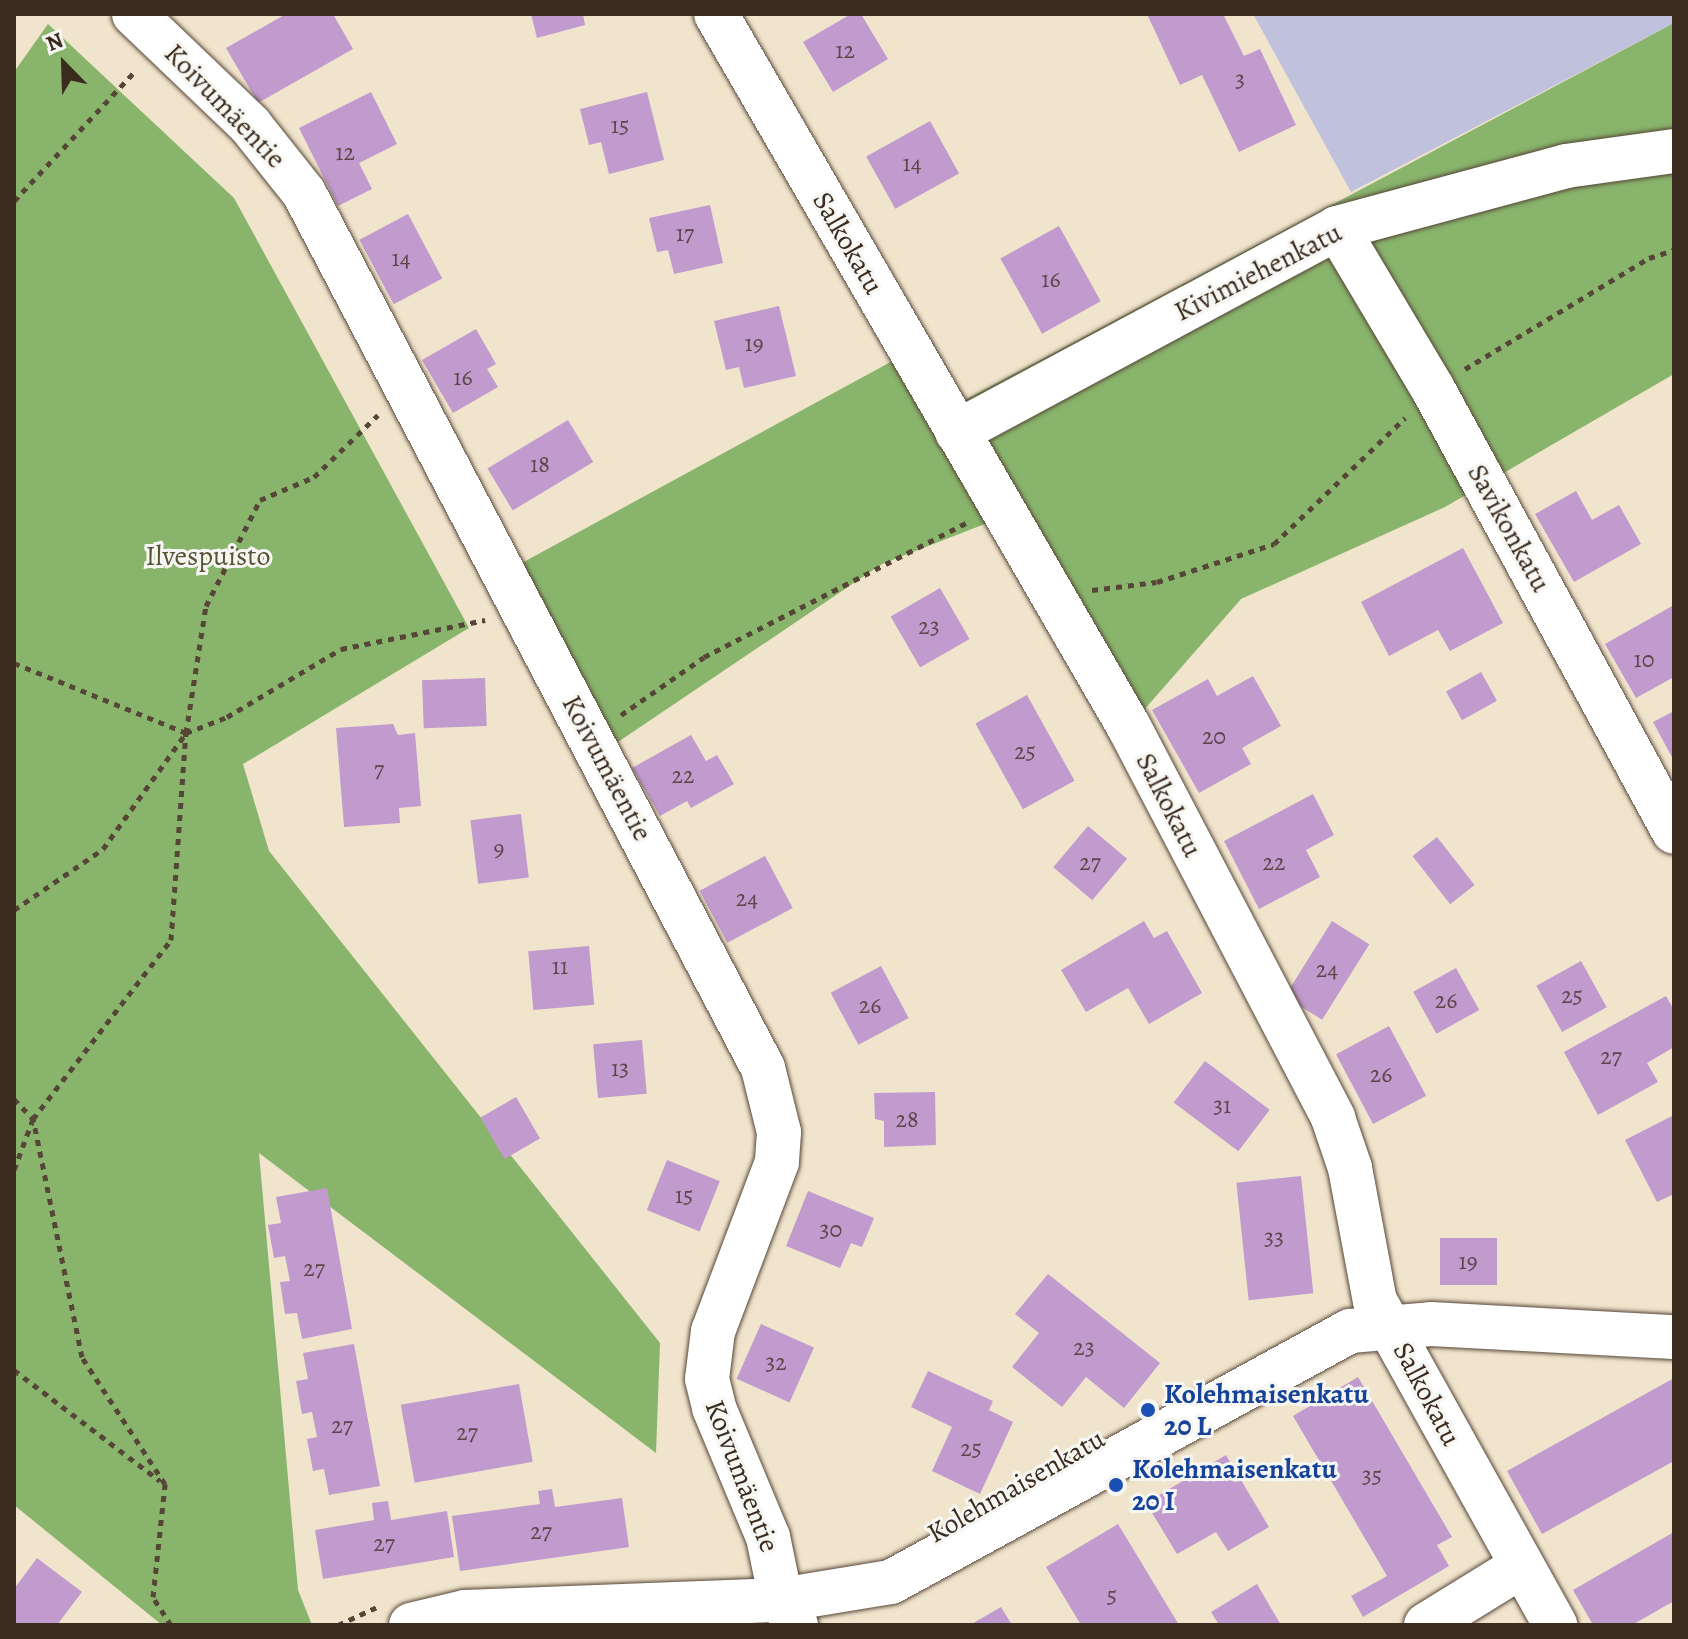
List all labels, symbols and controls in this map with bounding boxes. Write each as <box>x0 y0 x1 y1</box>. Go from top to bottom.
north arrow <box>24 24 104 104</box>
text: N <box>41 25 68 59</box>
street label: Koivumäentie <box>157 37 293 175</box>
house number: 12 <box>835 37 855 65</box>
house number: 3 <box>1235 66 1245 94</box>
house number: 15 <box>611 112 629 140</box>
house number: 12 <box>335 139 355 167</box>
house number: 14 <box>902 150 922 178</box>
street label: Salkokatu <box>805 186 891 300</box>
street label: Kivimiehenkatu <box>1169 215 1347 329</box>
house number: 17 <box>676 220 694 248</box>
house number: 14 <box>391 245 411 273</box>
house number: 16 <box>1041 266 1061 294</box>
house number: 19 <box>744 330 764 358</box>
house number: 16 <box>453 364 473 392</box>
house number: 18 <box>530 451 550 479</box>
street label: Savikonkatu <box>1460 458 1558 598</box>
park label: Ilvespuisto <box>145 539 271 573</box>
house number: 23 <box>918 613 940 641</box>
house number: 10 <box>1634 646 1654 674</box>
street label: Koivumäentie <box>555 689 659 847</box>
house number: 20 <box>1202 723 1226 751</box>
house number: 25 <box>1014 738 1036 766</box>
street label: Salkokatu <box>1129 747 1209 863</box>
house number: 7 <box>374 756 384 784</box>
house number: 22 <box>672 762 694 790</box>
house number: 9 <box>494 835 504 863</box>
house number: 27 <box>1079 849 1101 877</box>
house number: 22 <box>1263 849 1285 877</box>
house number: 24 <box>736 885 758 913</box>
house number: 11 <box>552 953 568 981</box>
house number: 24 <box>1316 956 1338 984</box>
house number: 25 <box>1561 982 1583 1010</box>
house number: 26 <box>1435 987 1457 1015</box>
house number: 26 <box>859 992 881 1020</box>
house number: 27 <box>1600 1043 1622 1071</box>
house number: 13 <box>611 1055 629 1083</box>
house number: 26 <box>1370 1061 1392 1089</box>
house number: 31 <box>1213 1092 1231 1120</box>
house number: 28 <box>895 1106 919 1134</box>
house number: 15 <box>675 1182 693 1210</box>
house number: 30 <box>820 1216 842 1244</box>
house number: 33 <box>1264 1224 1284 1252</box>
house number: 19 <box>1458 1248 1478 1276</box>
house number: 27 <box>303 1255 325 1283</box>
house number: 23 <box>1073 1334 1095 1362</box>
street label: Salkokatu <box>1386 1337 1468 1451</box>
house number: 32 <box>765 1349 787 1377</box>
place label: Kolehmaisenkatu 20 L <box>1164 1377 1369 1443</box>
street label: Koivumäentie <box>698 1395 786 1557</box>
marker: Kolehmaisenkatu 20 L <box>1139 1401 1157 1419</box>
house number: 27 <box>331 1412 353 1440</box>
house number: 27 <box>456 1419 478 1447</box>
street label: Kolehmaisenkatu <box>921 1422 1111 1550</box>
house number: 25 <box>960 1435 982 1463</box>
place label: Kolehmaisenkatu 20 I <box>1132 1452 1337 1518</box>
house number: 35 <box>1362 1462 1382 1490</box>
marker: Kolehmaisenkatu 20 I <box>1107 1476 1125 1494</box>
house number: 27 <box>530 1518 552 1546</box>
house number: 27 <box>373 1530 395 1558</box>
house number: 5 <box>1107 1582 1117 1610</box>

